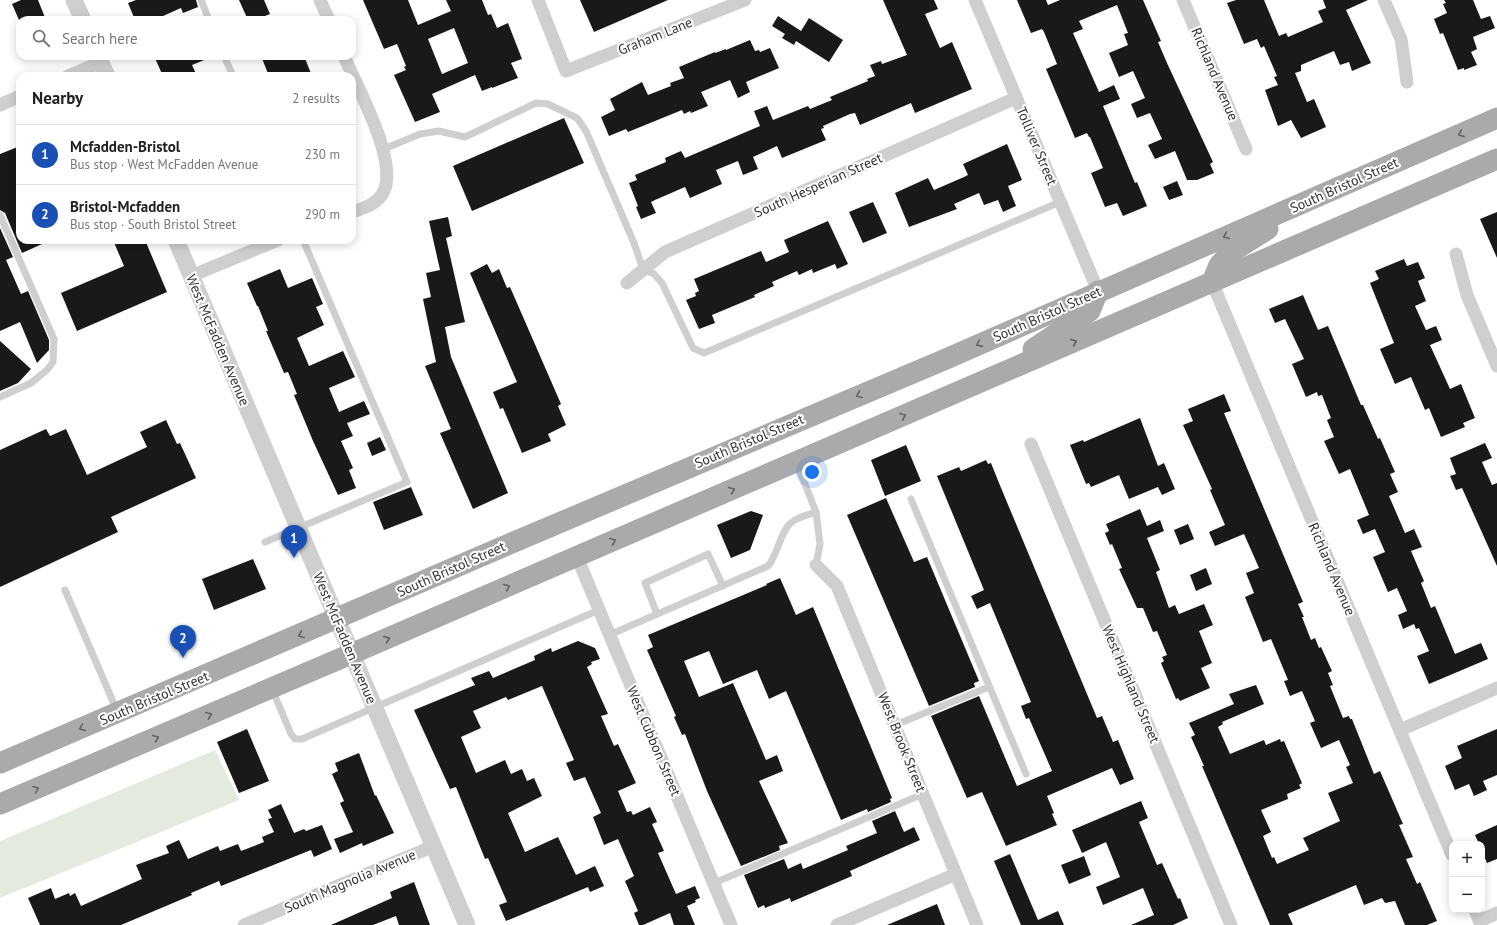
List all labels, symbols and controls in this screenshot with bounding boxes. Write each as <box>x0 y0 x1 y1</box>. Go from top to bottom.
street label: Graham Lane <box>615 13 695 59</box>
search box <box>16 16 356 60</box>
street label: Richland Avenue <box>1187 25 1243 123</box>
icon: search <box>30 27 52 49</box>
text: Search here <box>62 29 138 48</box>
text: Nearby <box>32 87 83 109</box>
text: 2 results <box>292 90 340 107</box>
street label: Tolliver Street <box>1012 104 1062 188</box>
one-way arrow <box>1458 129 1465 137</box>
text: Mcfadden-Bristol <box>70 137 180 156</box>
text: 1 <box>41 146 49 163</box>
text: 230 m <box>305 146 340 163</box>
street label: South Hesperian Street <box>751 149 885 221</box>
street label: South Bristol Street <box>1287 153 1401 217</box>
text: Bus stop · West McFadden Avenue <box>70 156 258 173</box>
text: Bristol-Mcfadden <box>70 197 180 216</box>
text: 2 <box>41 206 49 223</box>
text: 290 m <box>305 206 340 223</box>
text: Bus stop · South Bristol Street <box>70 216 236 233</box>
one-way arrow <box>1223 231 1231 239</box>
street label: West McFadden Avenue <box>182 272 254 408</box>
street label: South Bristol Street <box>990 282 1104 346</box>
one-way arrow <box>976 339 983 347</box>
one-way arrow <box>1070 339 1077 347</box>
one-way arrow <box>856 390 863 398</box>
street label: South Bristol Street <box>692 410 807 472</box>
one-way arrow <box>898 413 906 421</box>
your location <box>802 462 822 482</box>
one-way arrow <box>728 487 736 495</box>
street label: Richland Avenue <box>1304 520 1360 618</box>
pin: 1 <box>281 525 307 558</box>
street label: South Bristol Street <box>394 537 508 601</box>
one-way arrow <box>609 538 616 546</box>
street label: West McFadden Avenue <box>309 570 381 706</box>
one-way arrow <box>503 584 510 592</box>
street label: West Highland Street <box>1098 622 1164 746</box>
pin: 2 <box>170 625 196 658</box>
one-way arrow <box>297 630 304 638</box>
one-way arrow <box>383 636 391 644</box>
street label: South Bristol Street <box>97 667 212 729</box>
street label: West Cubbon Street <box>623 683 685 799</box>
street label: West Brook Street <box>874 689 930 795</box>
one-way arrow <box>205 712 212 720</box>
one-way arrow <box>78 724 85 732</box>
one-way arrow <box>151 735 159 743</box>
one-way arrow <box>32 785 39 793</box>
map controls <box>1449 841 1485 913</box>
button: + <box>1449 841 1485 877</box>
street label: South Magnolia Avenue <box>282 845 418 917</box>
button: − <box>1449 877 1485 913</box>

